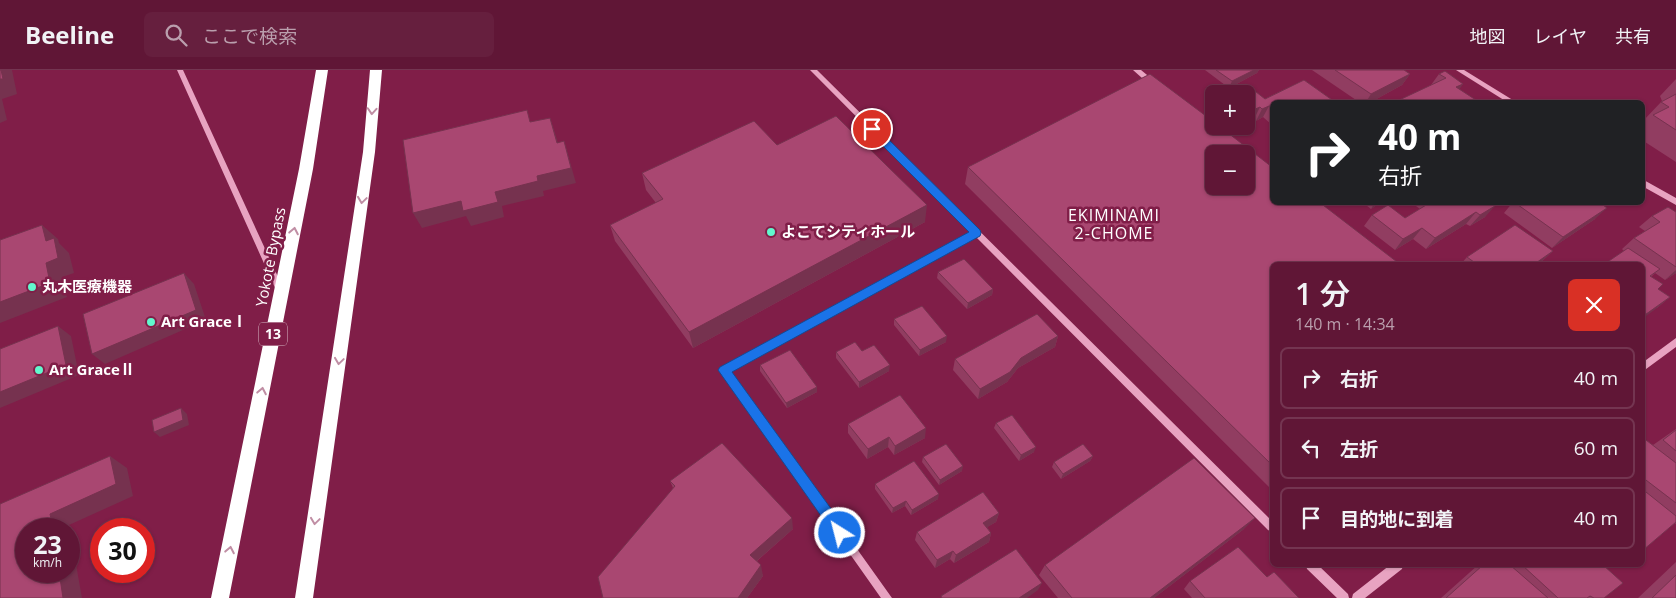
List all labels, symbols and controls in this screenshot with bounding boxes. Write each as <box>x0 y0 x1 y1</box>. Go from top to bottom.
search box <box>144 12 494 57</box>
text: Beeline <box>25 18 114 51</box>
icon: search <box>162 21 190 49</box>
text: ここで検索 <box>202 23 297 49</box>
text: 地図 <box>1470 24 1506 48</box>
text: レイヤ <box>1534 24 1587 48</box>
text: 共有 <box>1615 24 1651 48</box>
map controls <box>1205 85 1255 195</box>
button: + <box>1205 85 1255 135</box>
one-way arrow <box>367 107 378 115</box>
pin <box>851 108 893 150</box>
text: 40 m <box>1378 113 1461 160</box>
icon: arrive <box>858 115 886 143</box>
icon: right <box>1295 120 1360 185</box>
button: − <box>1205 145 1255 195</box>
text: 右折 <box>1378 160 1422 190</box>
one-way arrow <box>358 195 368 204</box>
district label: EKIMINAMI 2-CHOME <box>1068 204 1160 244</box>
street label: Yokote Bypass <box>251 205 289 308</box>
place label: よこてシティホール <box>781 221 915 241</box>
marker: よこてシティホール <box>765 226 777 238</box>
one-way arrow <box>288 227 298 236</box>
text: 1 分 <box>1295 273 1350 314</box>
place label: 丸木医療機器 <box>42 276 133 296</box>
button: close <box>1568 279 1620 331</box>
marker: 丸木医療機器 <box>26 281 38 293</box>
place label: Art GraceⅠ <box>161 311 247 331</box>
text: 140 m · 14:34 <box>1295 313 1395 335</box>
marker: Art GraceⅠ <box>145 316 157 328</box>
road number: 13 <box>259 322 287 346</box>
one-way arrow <box>334 357 345 365</box>
place label: Art GraceⅡ <box>49 359 135 379</box>
marker: Art GraceⅡ <box>33 364 45 376</box>
icon: right <box>1297 364 1325 392</box>
text: 40 m <box>1574 365 1618 391</box>
text: 右折 <box>1340 366 1378 392</box>
one-way arrow <box>256 386 267 395</box>
icon: left <box>1297 434 1325 462</box>
text: 60 m <box>1574 435 1618 461</box>
text: 左折 <box>1340 436 1378 462</box>
icon: arrive <box>1297 504 1325 532</box>
text: 40 m <box>1574 505 1618 531</box>
position arrow <box>813 506 865 558</box>
text: 目的地に到着 <box>1340 506 1454 532</box>
one-way arrow <box>311 517 321 526</box>
speed limit sign: 30 <box>90 518 155 583</box>
text: 23 <box>33 527 62 561</box>
one-way arrow <box>224 546 235 555</box>
text: km/h <box>33 554 62 571</box>

